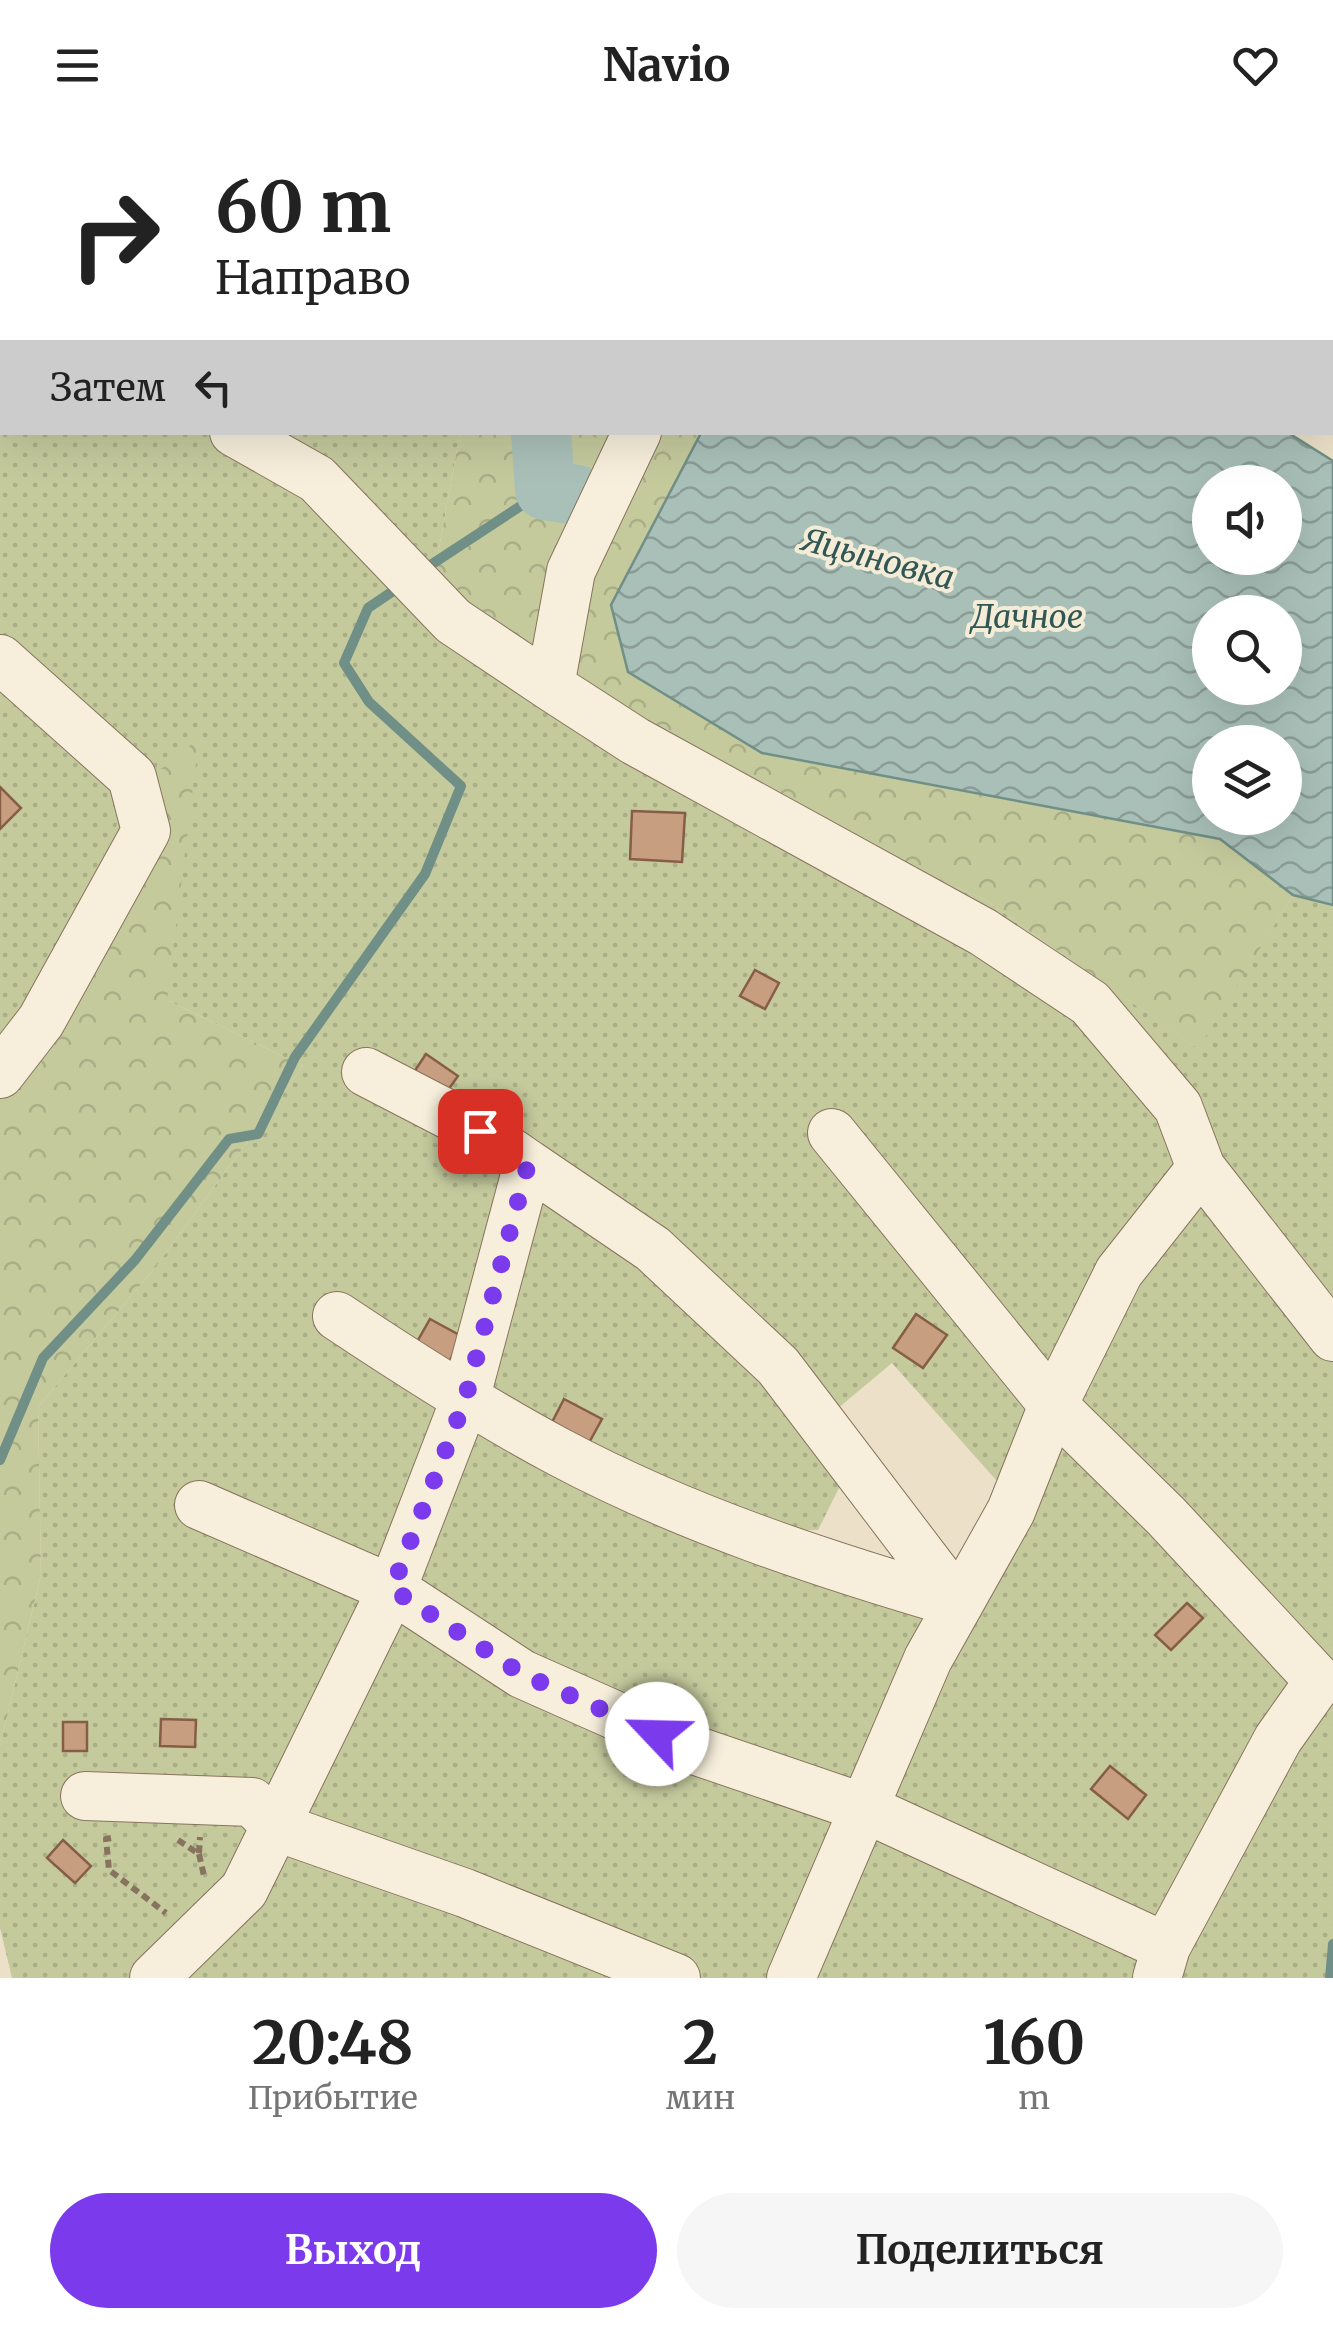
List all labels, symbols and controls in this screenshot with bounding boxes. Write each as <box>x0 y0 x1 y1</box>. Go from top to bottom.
text: Navio <box>603 37 730 93</box>
icon: menu <box>50 38 105 93</box>
icon: heart <box>1228 38 1283 93</box>
text: 60 m <box>215 163 391 251</box>
icon: right <box>50 170 180 300</box>
text: Направо <box>215 250 411 306</box>
icon: left <box>186 360 241 415</box>
text: Затем <box>50 364 166 411</box>
map controls <box>1192 465 1302 835</box>
button: sound <box>1192 465 1302 575</box>
water label: Яцыновка <box>796 519 958 598</box>
button: search <box>1192 595 1302 705</box>
water label: Дачное <box>969 597 1083 637</box>
button: layers <box>1192 725 1302 835</box>
pin <box>438 1089 523 1174</box>
icon: arrive <box>453 1104 508 1159</box>
position arrow <box>605 1682 709 1786</box>
text: 20:48 <box>252 2005 414 2080</box>
text: 2 <box>683 2005 718 2080</box>
text: 160 <box>983 2005 1085 2080</box>
text: Прибытие <box>248 2078 418 2118</box>
text: мин <box>666 2078 735 2118</box>
text: m <box>1018 2078 1050 2118</box>
button: Выход <box>50 2193 657 2308</box>
button: Поделиться <box>677 2193 1283 2308</box>

